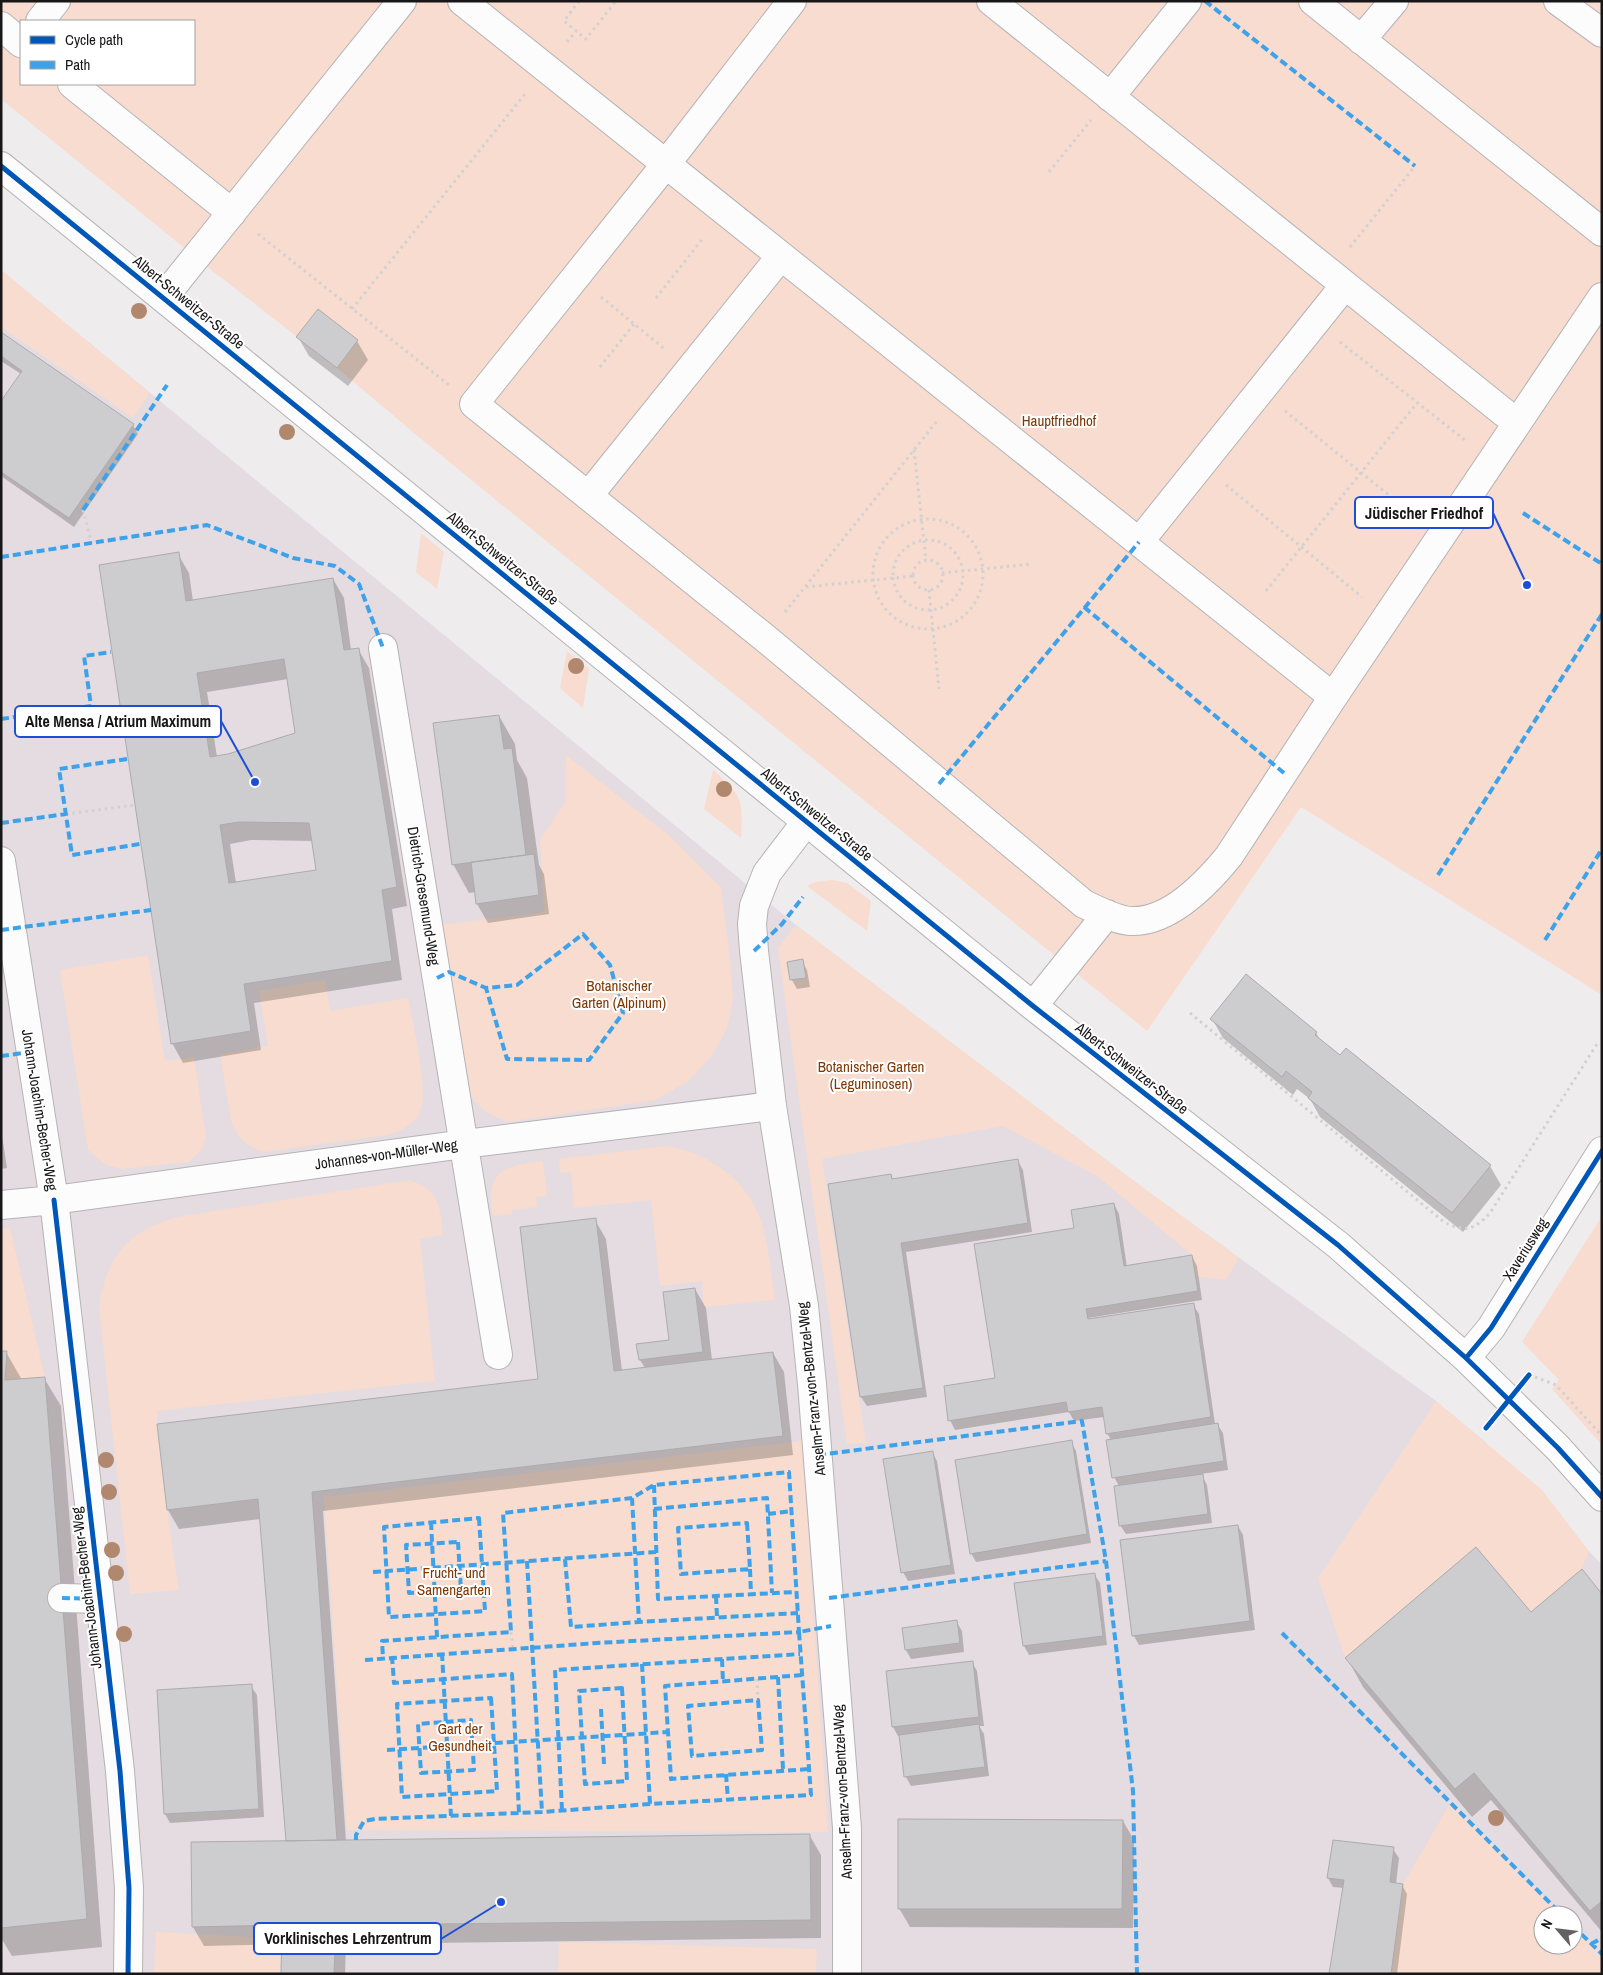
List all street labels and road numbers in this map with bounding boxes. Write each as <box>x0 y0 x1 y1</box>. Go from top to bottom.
street label: Albert-Schweitzer-Straße <box>128 250 249 354</box>
street label: Albert-Schweitzer-Straße <box>442 506 563 610</box>
street label: Albert-Schweitzer-Straße <box>756 762 877 866</box>
street label: Dietrich-Gresemund-Weg <box>403 825 445 967</box>
street label: Albert-Schweitzer-Straße <box>1070 1017 1193 1119</box>
street label: Johann-Joachim-Becher-Weg <box>17 1028 63 1192</box>
street label: Johannes-von-Müller-Weg <box>313 1134 459 1174</box>
street label: Xaveriusweg <box>1497 1213 1553 1285</box>
street label: Anselm-Franz-von-Bentzel-Weg <box>791 1301 831 1478</box>
street label: Johann-Joachim-Becher-Weg <box>66 1506 106 1670</box>
street label: Anselm-Franz-von-Bentzel-Weg <box>827 1704 857 1881</box>

